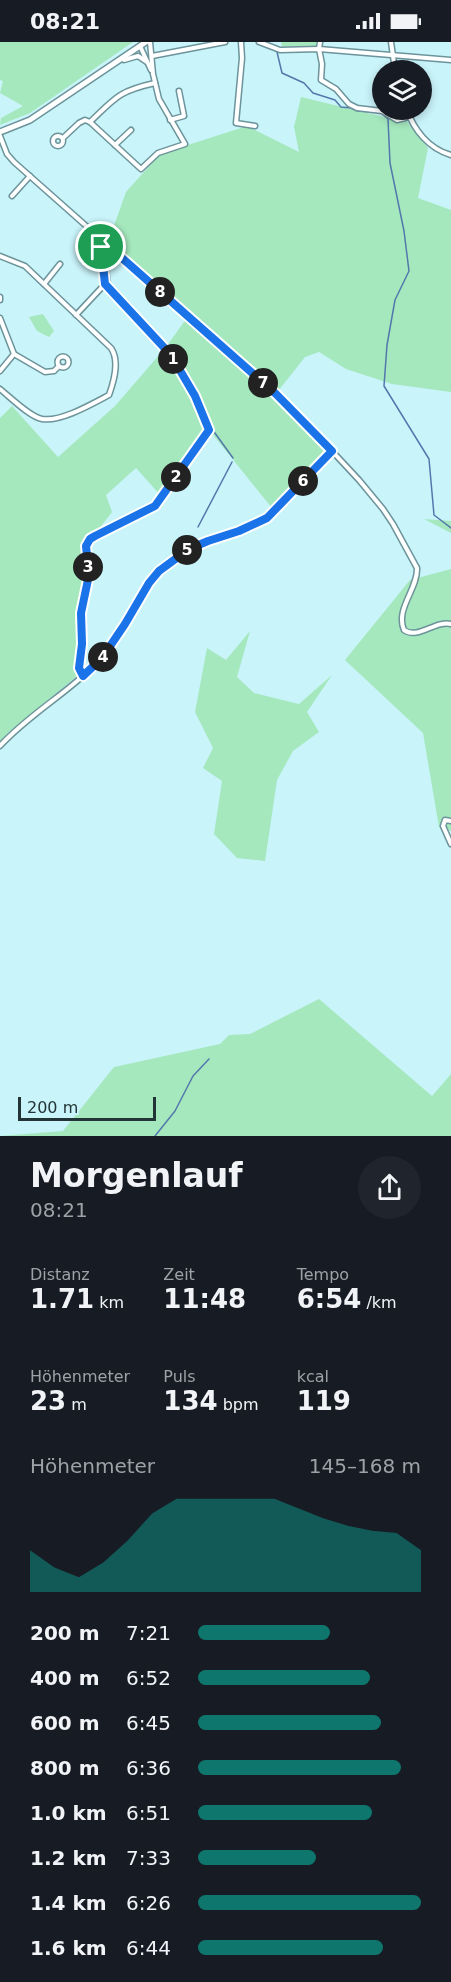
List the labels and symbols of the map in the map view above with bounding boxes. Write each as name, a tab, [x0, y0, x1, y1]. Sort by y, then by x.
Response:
pin	[75, 221, 126, 272]
pin: 8	[145, 277, 175, 307]
pin: 1	[158, 344, 188, 374]
pin: 7	[248, 368, 278, 398]
pin: 2	[161, 462, 191, 492]
pin: 6	[288, 466, 318, 496]
pin: 5	[172, 535, 202, 565]
pin: 3	[73, 552, 103, 582]
pin: 4	[88, 642, 118, 672]
scale bar	[18, 1094, 156, 1122]

